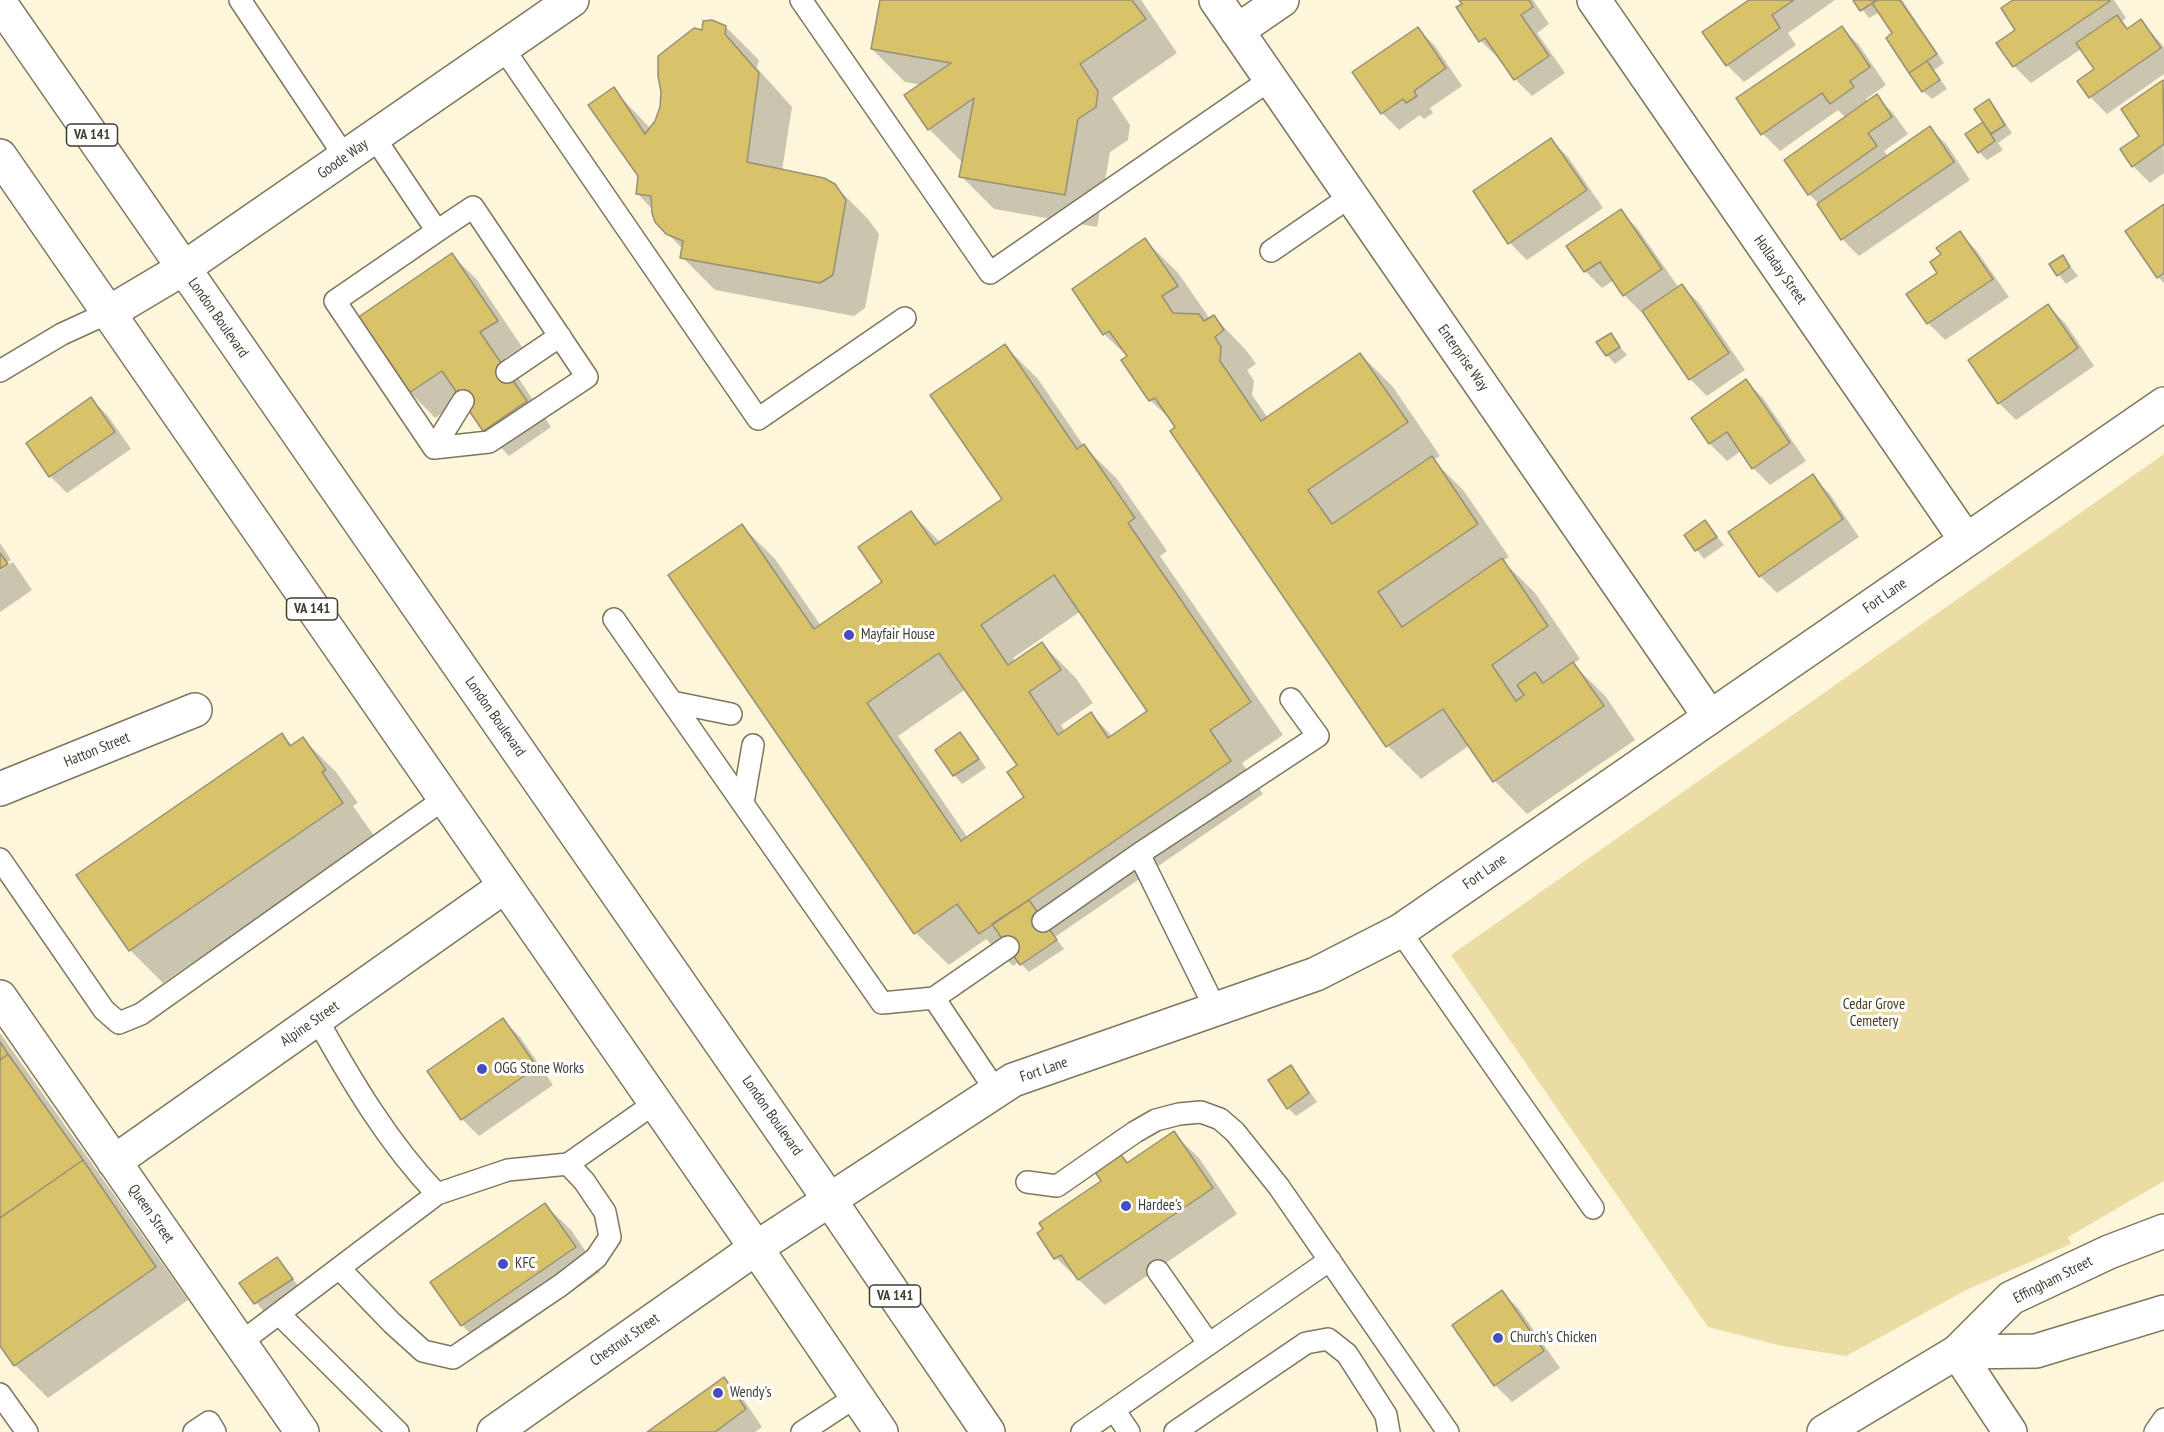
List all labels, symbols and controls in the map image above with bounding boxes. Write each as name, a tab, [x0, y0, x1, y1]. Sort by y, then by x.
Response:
road number: VA 141	[66, 124, 118, 146]
street label: Goode Way	[314, 135, 372, 183]
street label: Holladay Street	[1750, 232, 1810, 308]
street label: London Boulevard	[184, 275, 252, 361]
street label: Enterprise Way	[1434, 321, 1492, 395]
street label: Fort Lane	[1860, 575, 1910, 617]
road number: VA 141	[286, 598, 338, 620]
place label: Mayfair House	[861, 626, 935, 644]
marker: Mayfair House	[842, 628, 856, 642]
street label: London Boulevard	[461, 674, 529, 760]
street label: Hatton Street	[61, 729, 133, 771]
street label: Fort Lane	[1460, 851, 1510, 893]
park label: Cedar Grove Cemetery	[1843, 996, 1905, 1031]
street label: Alpine Street	[277, 997, 343, 1051]
street label: Fort Lane	[1018, 1053, 1070, 1087]
place label: OGG Stone Works	[494, 1060, 584, 1078]
marker: OGG Stone Works	[475, 1062, 489, 1076]
street label: London Boulevard	[738, 1073, 806, 1159]
street label: Queen Street	[124, 1181, 178, 1247]
place label: Hardee's	[1138, 1197, 1182, 1215]
marker: Hardee's	[1119, 1199, 1133, 1213]
street label: Effingham Street	[2010, 1252, 2096, 1308]
place label: KFC	[515, 1255, 535, 1273]
marker: KFC	[496, 1257, 510, 1271]
road number: VA 141	[870, 1285, 920, 1307]
street label: Chestnut Street	[587, 1310, 663, 1370]
place label: Church's Chicken	[1510, 1329, 1597, 1347]
marker: Church's Chicken	[1491, 1331, 1505, 1345]
place label: Wendy's	[730, 1384, 771, 1402]
marker: Wendy's	[711, 1386, 725, 1400]

